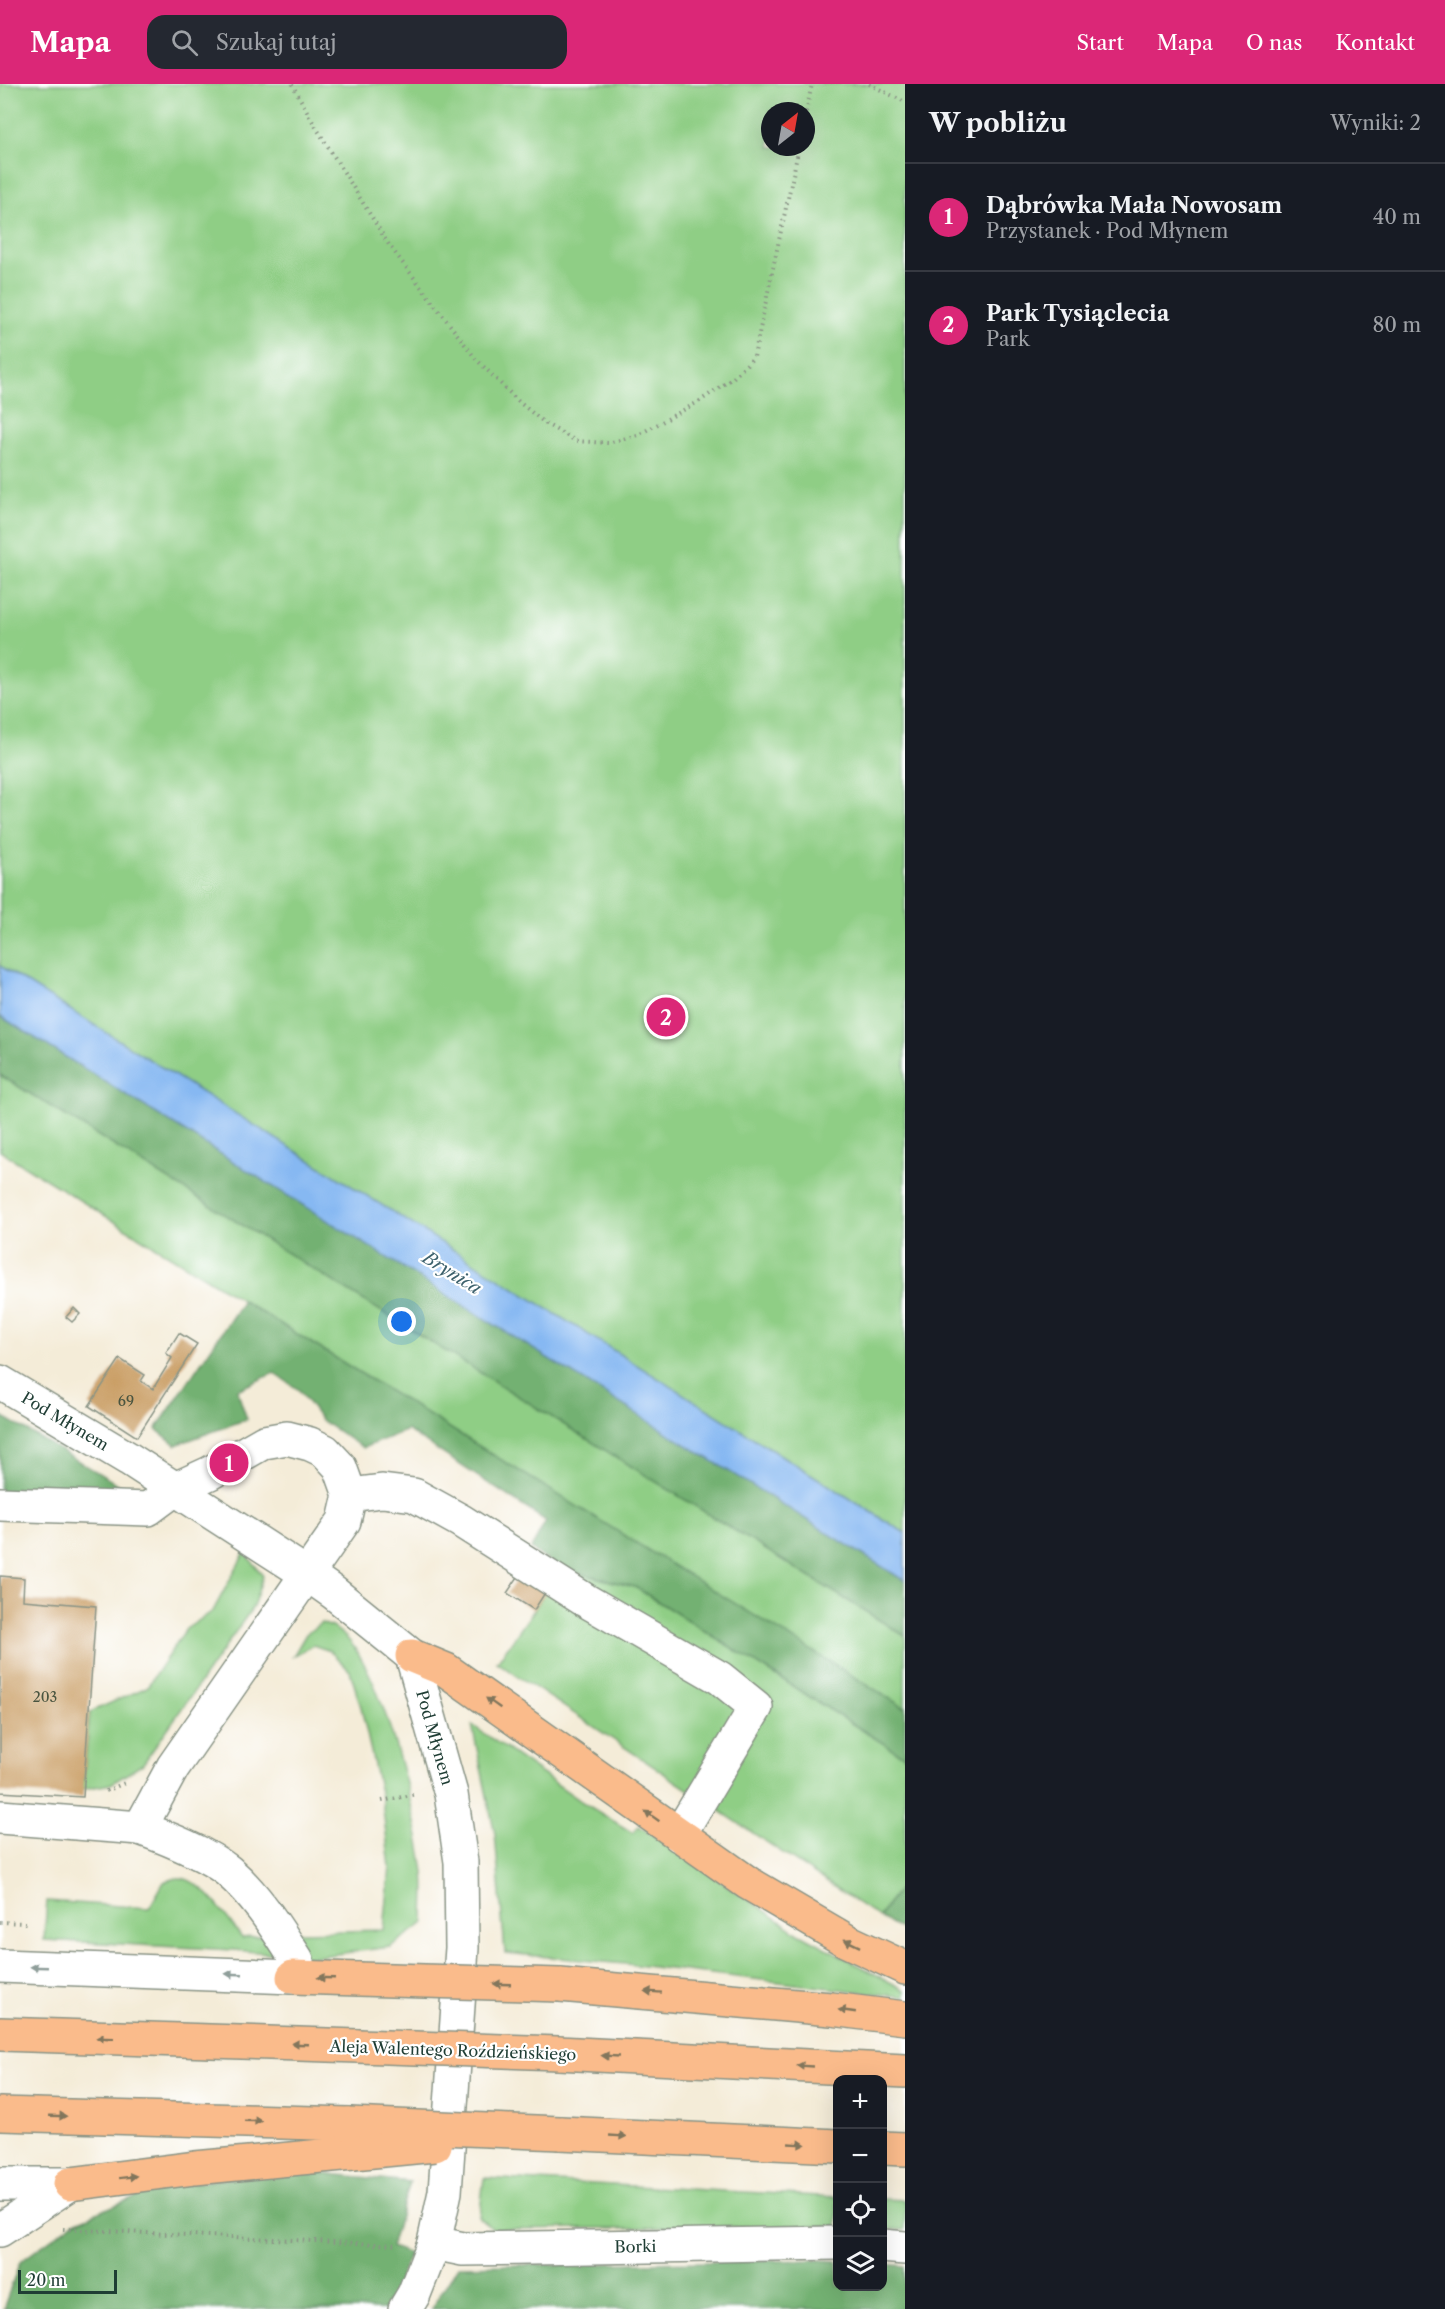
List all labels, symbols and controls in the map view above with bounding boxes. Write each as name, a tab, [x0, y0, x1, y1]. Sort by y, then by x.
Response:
search box	[147, 15, 567, 69]
text: Mapa	[30, 25, 111, 59]
icon: search	[168, 26, 201, 59]
text: Szukaj tutaj	[216, 29, 337, 56]
text: Start	[1076, 30, 1124, 55]
text: Mapa	[1157, 30, 1213, 55]
text: O nas	[1246, 30, 1302, 55]
text: Kontakt	[1335, 30, 1415, 55]
north arrow	[761, 102, 815, 156]
text: W pobliżu	[929, 107, 1067, 139]
text: Wyniki: 2	[1330, 111, 1421, 135]
text: Dąbrówka Mała Nowosam	[986, 192, 1282, 219]
text: 1	[944, 205, 953, 229]
text: 40 m	[1373, 205, 1421, 229]
text: Przystanek · Pod Młynem	[986, 219, 1228, 243]
text: Park Tysiąclecia	[986, 300, 1169, 327]
text: 2	[943, 313, 954, 337]
text: 80 m	[1373, 313, 1421, 337]
text: Park	[986, 327, 1029, 351]
pin: 2	[646, 994, 686, 1040]
water label: Brynica	[417, 1245, 486, 1300]
your location	[387, 1307, 416, 1336]
street label: Pod Młynem	[18, 1387, 112, 1455]
house number: 69	[118, 1392, 134, 1410]
pin: 1	[210, 1440, 248, 1486]
house number: 203	[33, 1688, 57, 1706]
street label: Pod Młynem	[412, 1688, 458, 1787]
one-way arrow	[486, 1697, 502, 1709]
one-way arrow	[644, 1811, 660, 1822]
one-way arrow	[843, 1939, 860, 1948]
one-way arrow	[30, 1963, 49, 1972]
one-way arrow	[225, 1970, 244, 1979]
one-way arrow	[316, 1973, 335, 1982]
one-way arrow	[492, 1979, 511, 1988]
one-way arrow	[643, 1987, 662, 1997]
one-way arrow	[837, 2006, 856, 2015]
one-way arrow	[95, 2033, 114, 2042]
street label: Aleja Walentego Roździeńskiego	[328, 2036, 577, 2064]
one-way arrow	[290, 2040, 309, 2049]
one-way arrow	[600, 2051, 619, 2060]
one-way arrow	[795, 2061, 814, 2070]
map controls	[833, 2075, 887, 2291]
button: +	[833, 2075, 887, 2129]
one-way arrow	[49, 2111, 68, 2120]
one-way arrow	[244, 2117, 263, 2126]
button: −	[833, 2129, 887, 2183]
one-way arrow	[608, 2131, 627, 2140]
one-way arrow	[788, 2140, 807, 2149]
one-way arrow	[118, 2172, 137, 2182]
button: locate	[833, 2183, 887, 2237]
street label: Borki	[614, 2236, 657, 2257]
button: layers	[833, 2237, 887, 2291]
scale bar	[18, 2267, 117, 2294]
text: 20 m	[27, 2270, 66, 2290]

